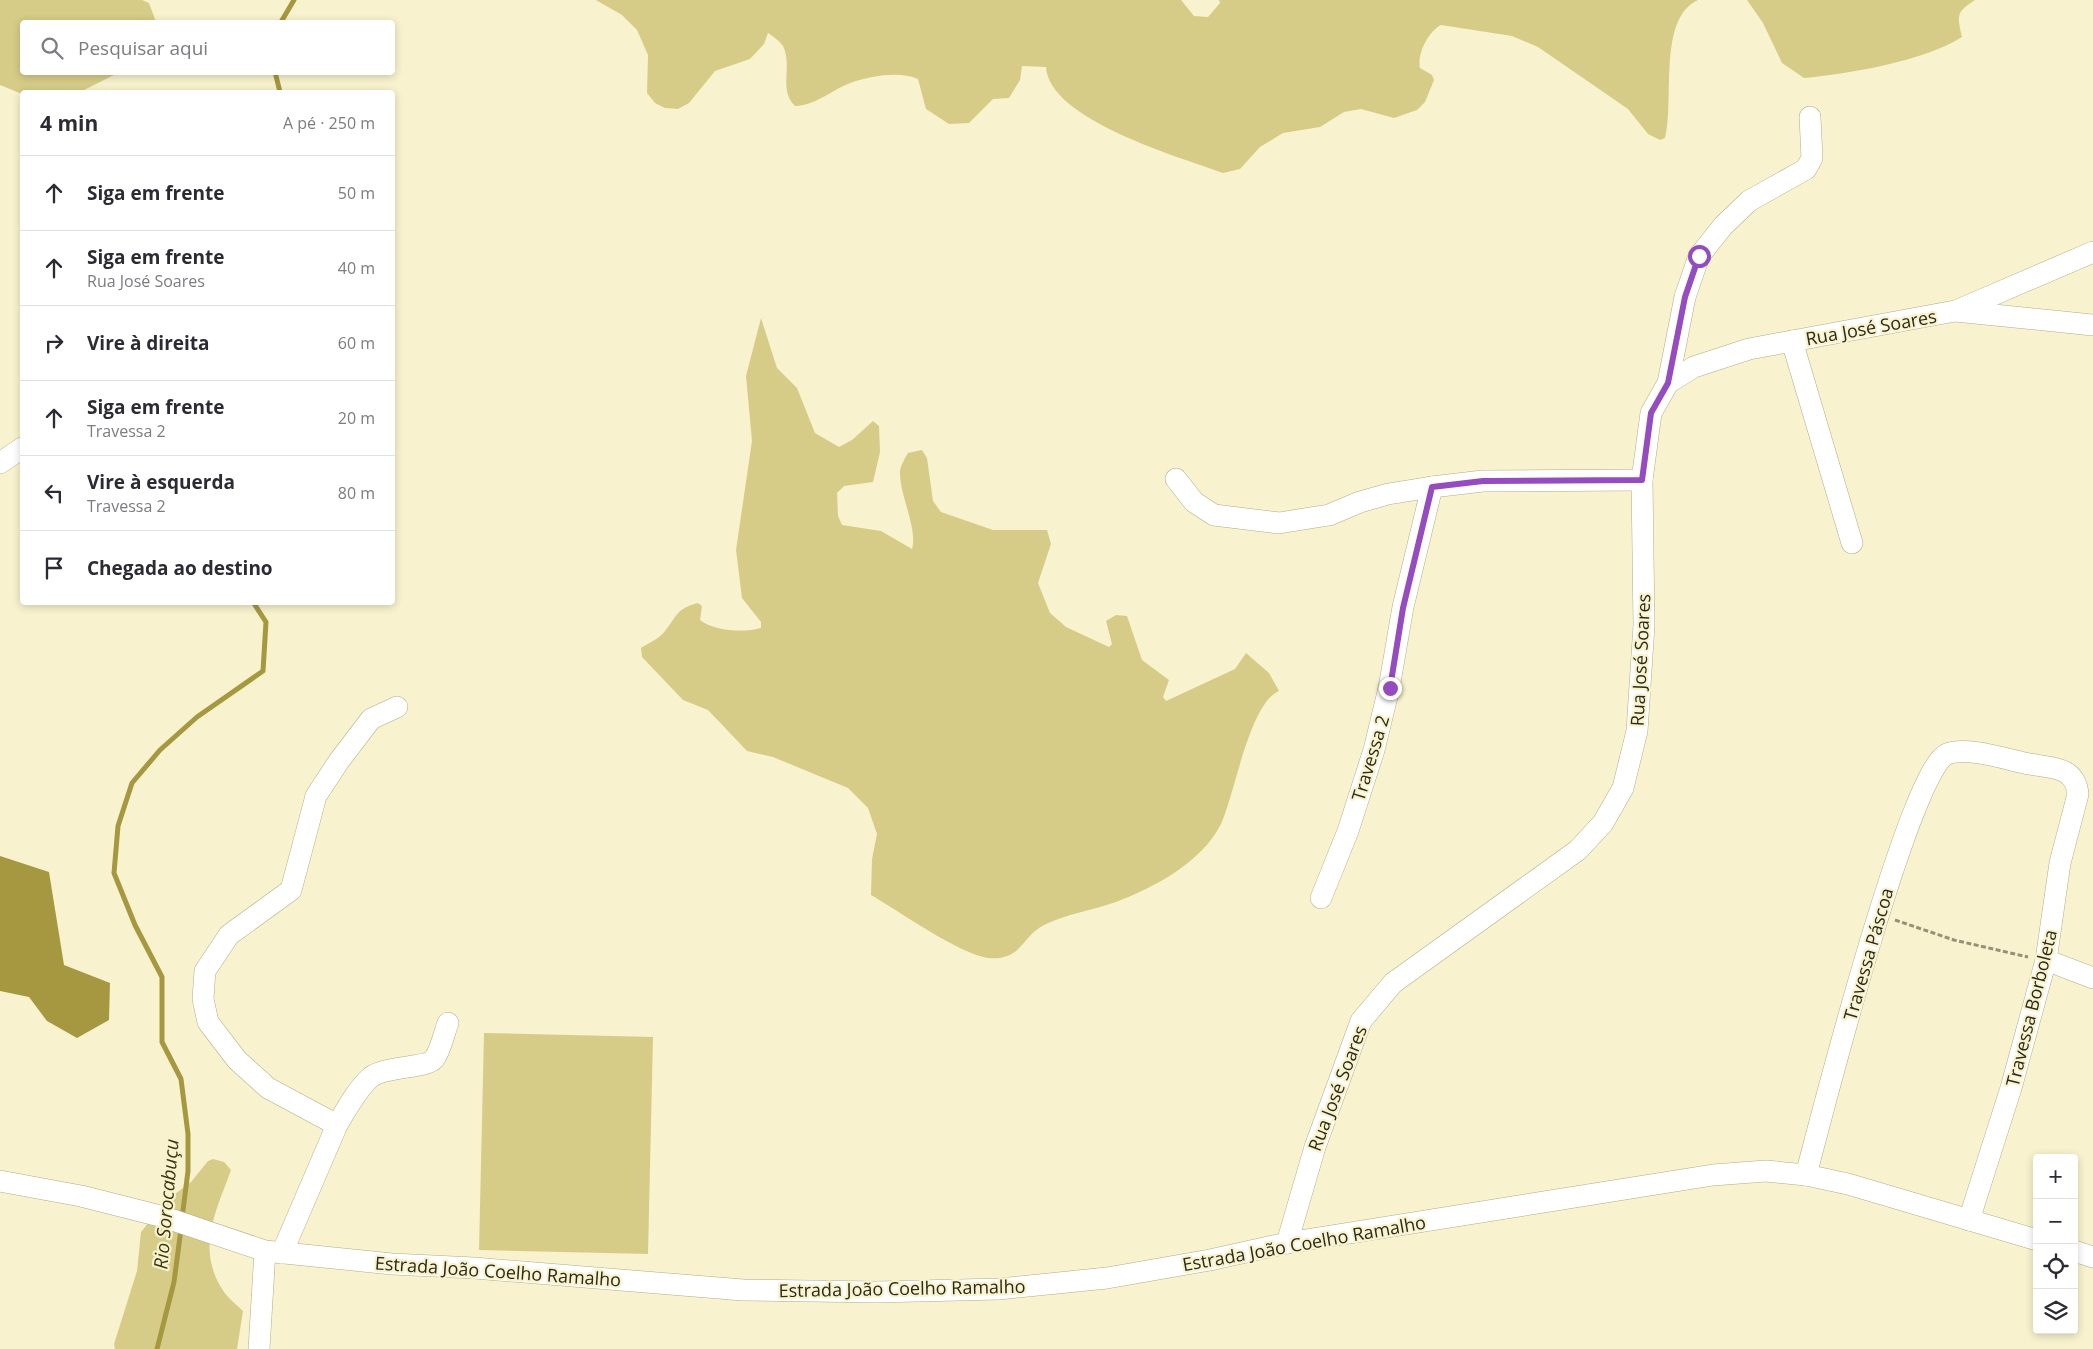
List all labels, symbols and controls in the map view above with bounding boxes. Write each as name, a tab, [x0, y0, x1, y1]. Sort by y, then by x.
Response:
search box	[20, 20, 395, 75]
icon: search	[38, 34, 66, 62]
text: Pesquisar aqui	[78, 35, 208, 61]
text: 4 min	[40, 109, 98, 137]
text: A pé · 250 m	[283, 112, 375, 134]
icon: ahead	[40, 179, 68, 207]
text: Siga em frente	[87, 180, 224, 206]
text: 50 m	[338, 182, 375, 204]
text: Siga em frente	[87, 244, 224, 270]
route start	[1688, 245, 1711, 268]
icon: ahead	[40, 254, 68, 282]
text: 40 m	[338, 257, 375, 279]
text: Rua José Soares	[87, 270, 205, 292]
street label: Rua José Soares	[1804, 304, 1938, 350]
icon: right	[40, 329, 68, 357]
text: Vire à direita	[87, 330, 210, 356]
text: 60 m	[338, 332, 375, 354]
text: Siga em frente	[87, 394, 224, 420]
icon: ahead	[40, 404, 68, 432]
text: 20 m	[338, 407, 375, 429]
text: Travessa 2	[87, 420, 166, 442]
text: Vire à esquerda	[87, 469, 235, 495]
icon: left	[40, 479, 68, 507]
text: 80 m	[338, 482, 375, 504]
text: Travessa 2	[87, 495, 166, 517]
icon: arrive	[40, 554, 68, 582]
text: Chegada ao destino	[87, 555, 273, 581]
street label: Rua José Soares	[1625, 593, 1655, 727]
route end	[1379, 677, 1402, 700]
street label: Travessa 2	[1346, 712, 1394, 804]
street label: Travessa Páscoa	[1838, 885, 1898, 1023]
street label: Travessa Borboleta	[2000, 927, 2062, 1089]
street label: Rua José Soares	[1302, 1022, 1372, 1154]
water label: Rio Sorocabuçu	[147, 1138, 185, 1270]
map controls	[2033, 1154, 2078, 1334]
button: +	[2033, 1154, 2078, 1199]
button: −	[2033, 1199, 2078, 1244]
street label: Estrada João Coelho Ramalho	[1180, 1210, 1428, 1276]
button: locate	[2033, 1244, 2078, 1289]
street label: Estrada João Coelho Ramalho	[374, 1250, 622, 1292]
street label: Estrada João Coelho Ramalho	[778, 1274, 1026, 1302]
button: layers	[2033, 1289, 2078, 1334]

